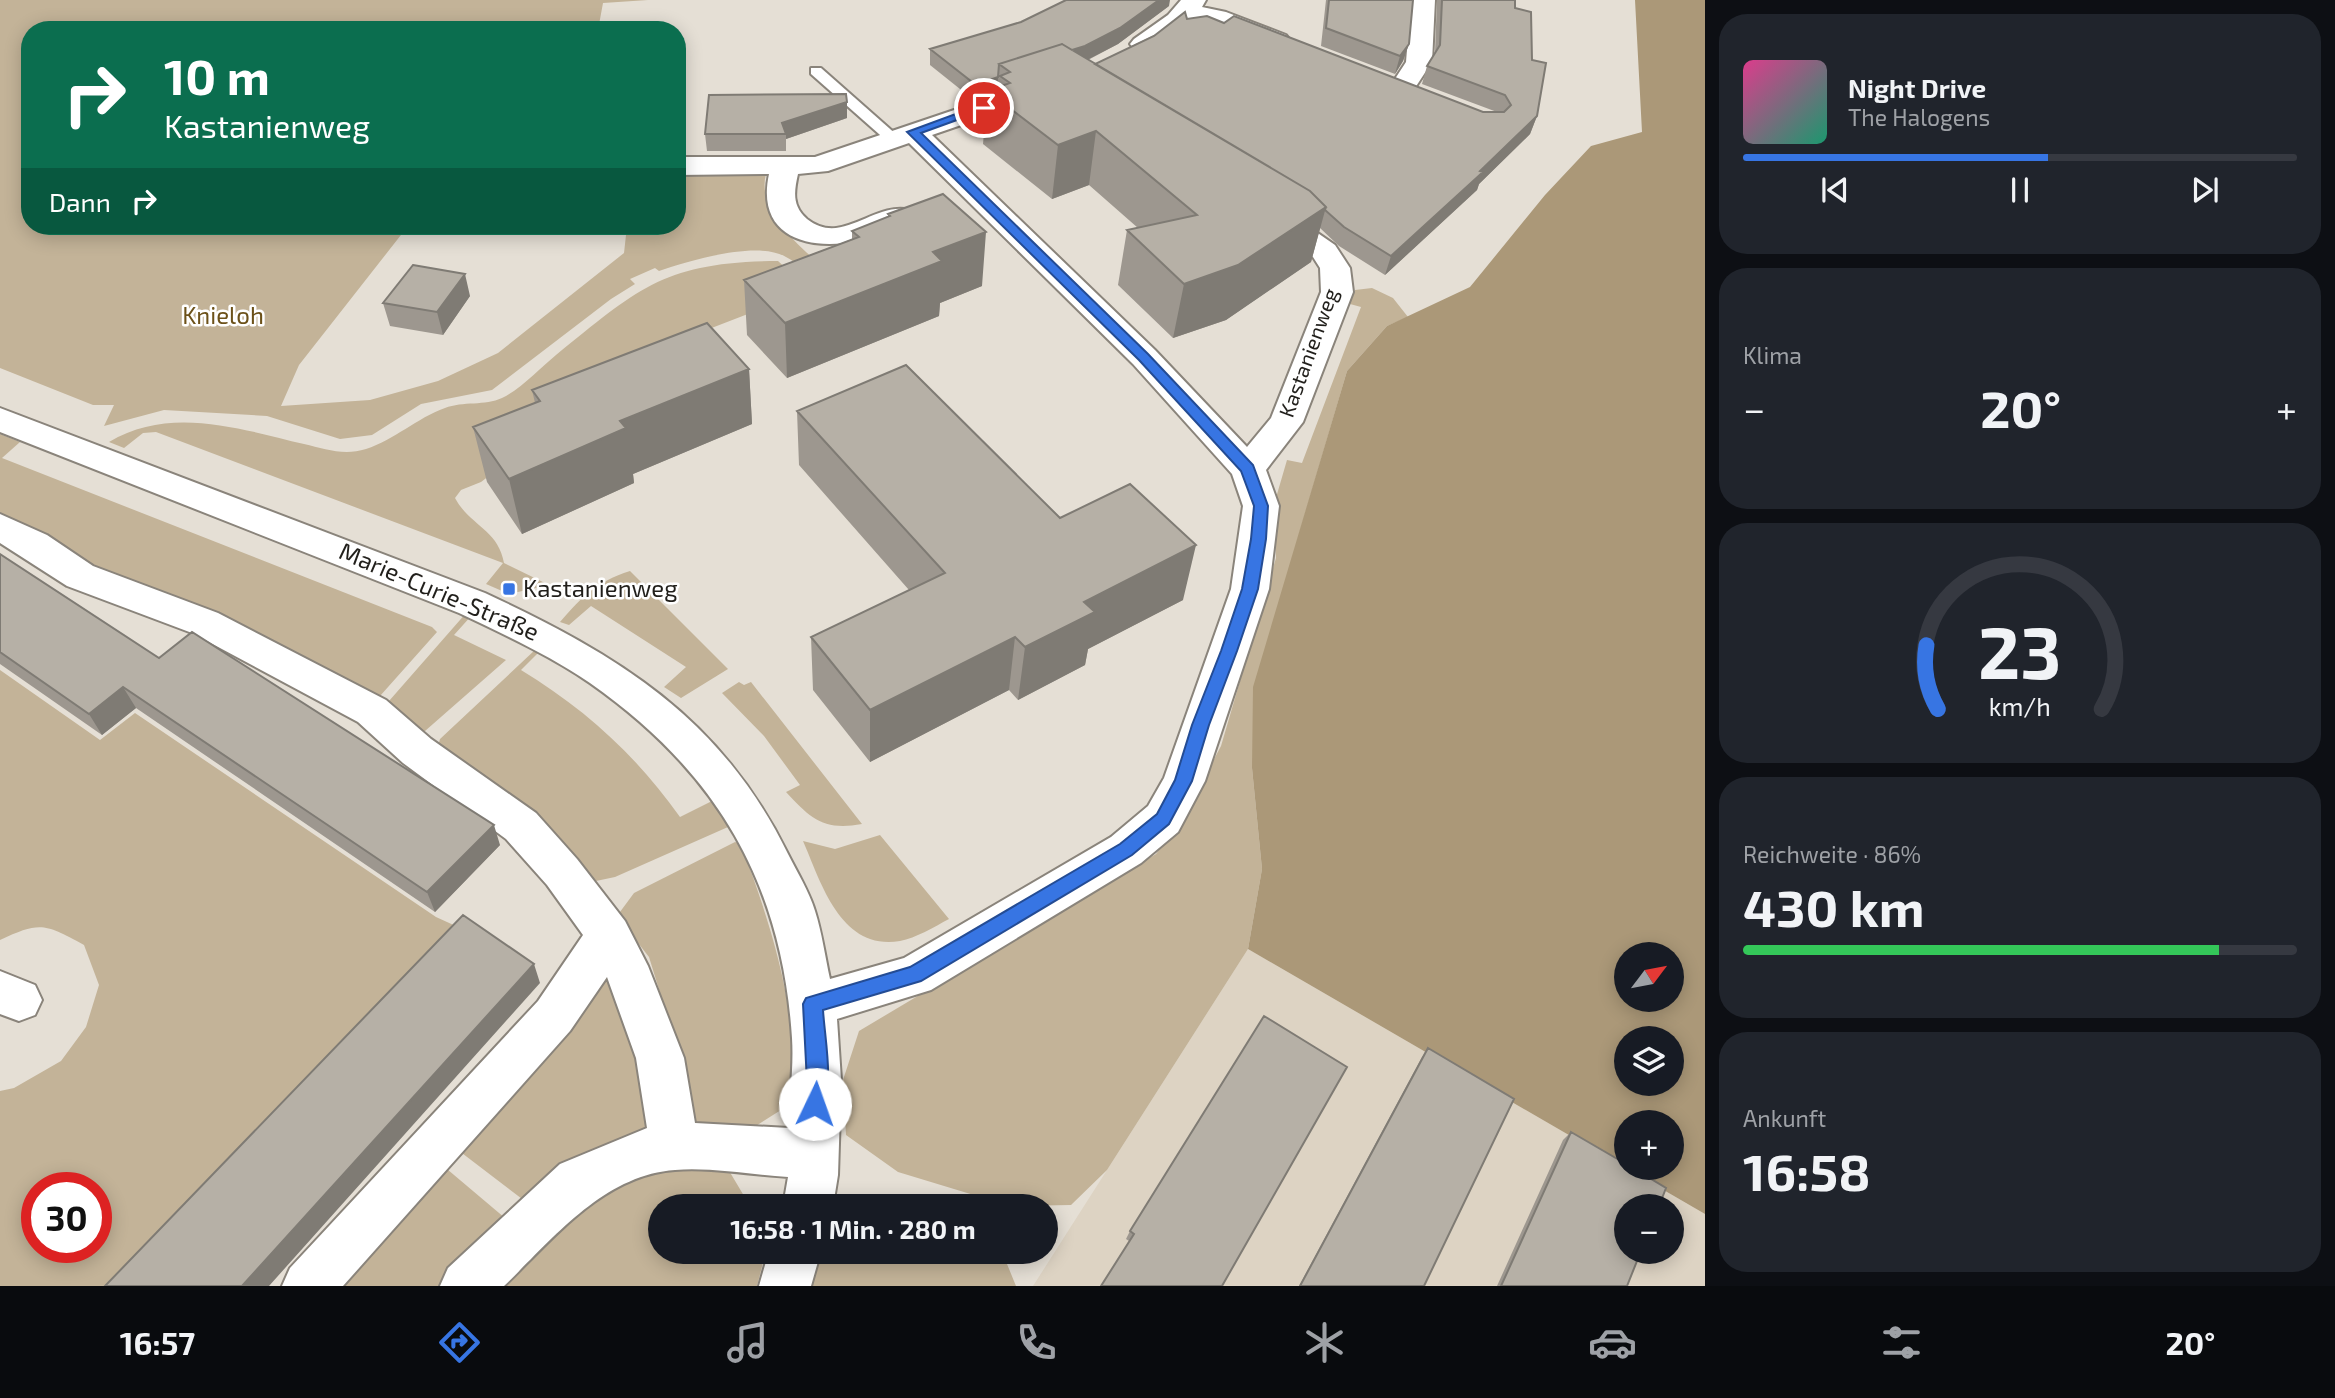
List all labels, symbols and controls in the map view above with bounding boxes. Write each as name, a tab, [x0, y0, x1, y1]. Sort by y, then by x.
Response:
text: 10 m	[164, 46, 270, 105]
icon: right	[49, 49, 140, 140]
text: Night Drive	[1848, 72, 1986, 103]
pin	[954, 78, 1014, 138]
icon: arrive	[965, 89, 1003, 127]
text: The Halogens	[1848, 103, 1990, 131]
text: Kastanienweg	[164, 106, 370, 144]
icon: previous	[1816, 171, 1854, 209]
icon: pause	[2001, 171, 2039, 209]
icon: next	[2186, 171, 2224, 209]
icon: right	[125, 182, 163, 220]
text: Dann	[49, 186, 111, 217]
street label: Kastanienweg	[1273, 284, 1343, 420]
park label: Knieloh	[182, 300, 264, 329]
text: Klima	[1743, 341, 1802, 369]
text: 20°	[1980, 376, 2061, 438]
text: −	[1743, 385, 1765, 431]
text: +	[2276, 385, 2297, 431]
street label: Marie-Curie-Straße	[335, 535, 544, 646]
place label: Kastanienweg	[523, 573, 678, 602]
marker: Kastanienweg	[501, 581, 517, 597]
text: 23	[1978, 606, 2062, 694]
text: km/h	[1989, 691, 2051, 721]
text: Reichweite · 86%	[1743, 840, 1921, 868]
text: 430 km	[1743, 875, 1925, 937]
north arrow	[1614, 942, 1684, 1012]
map controls	[1614, 942, 1684, 1264]
button: layers	[1614, 1026, 1684, 1096]
position arrow	[778, 1067, 852, 1141]
text: Ankunft	[1743, 1104, 1826, 1132]
button: +	[1614, 1110, 1684, 1180]
text: 16:58	[1743, 1139, 1871, 1201]
speed limit sign: 30	[21, 1172, 112, 1263]
button: −	[1614, 1194, 1684, 1264]
text: 16:58 · 1 Min. · 280 m	[730, 1213, 976, 1244]
icon: directions	[435, 1318, 484, 1367]
icon: music	[723, 1318, 772, 1367]
icon: phone	[1012, 1318, 1061, 1367]
icon: climate	[1300, 1318, 1349, 1367]
icon: car	[1588, 1318, 1637, 1367]
icon: filters	[1877, 1318, 1926, 1367]
text: 16:57	[120, 1323, 195, 1361]
text: 20°	[2165, 1323, 2215, 1361]

